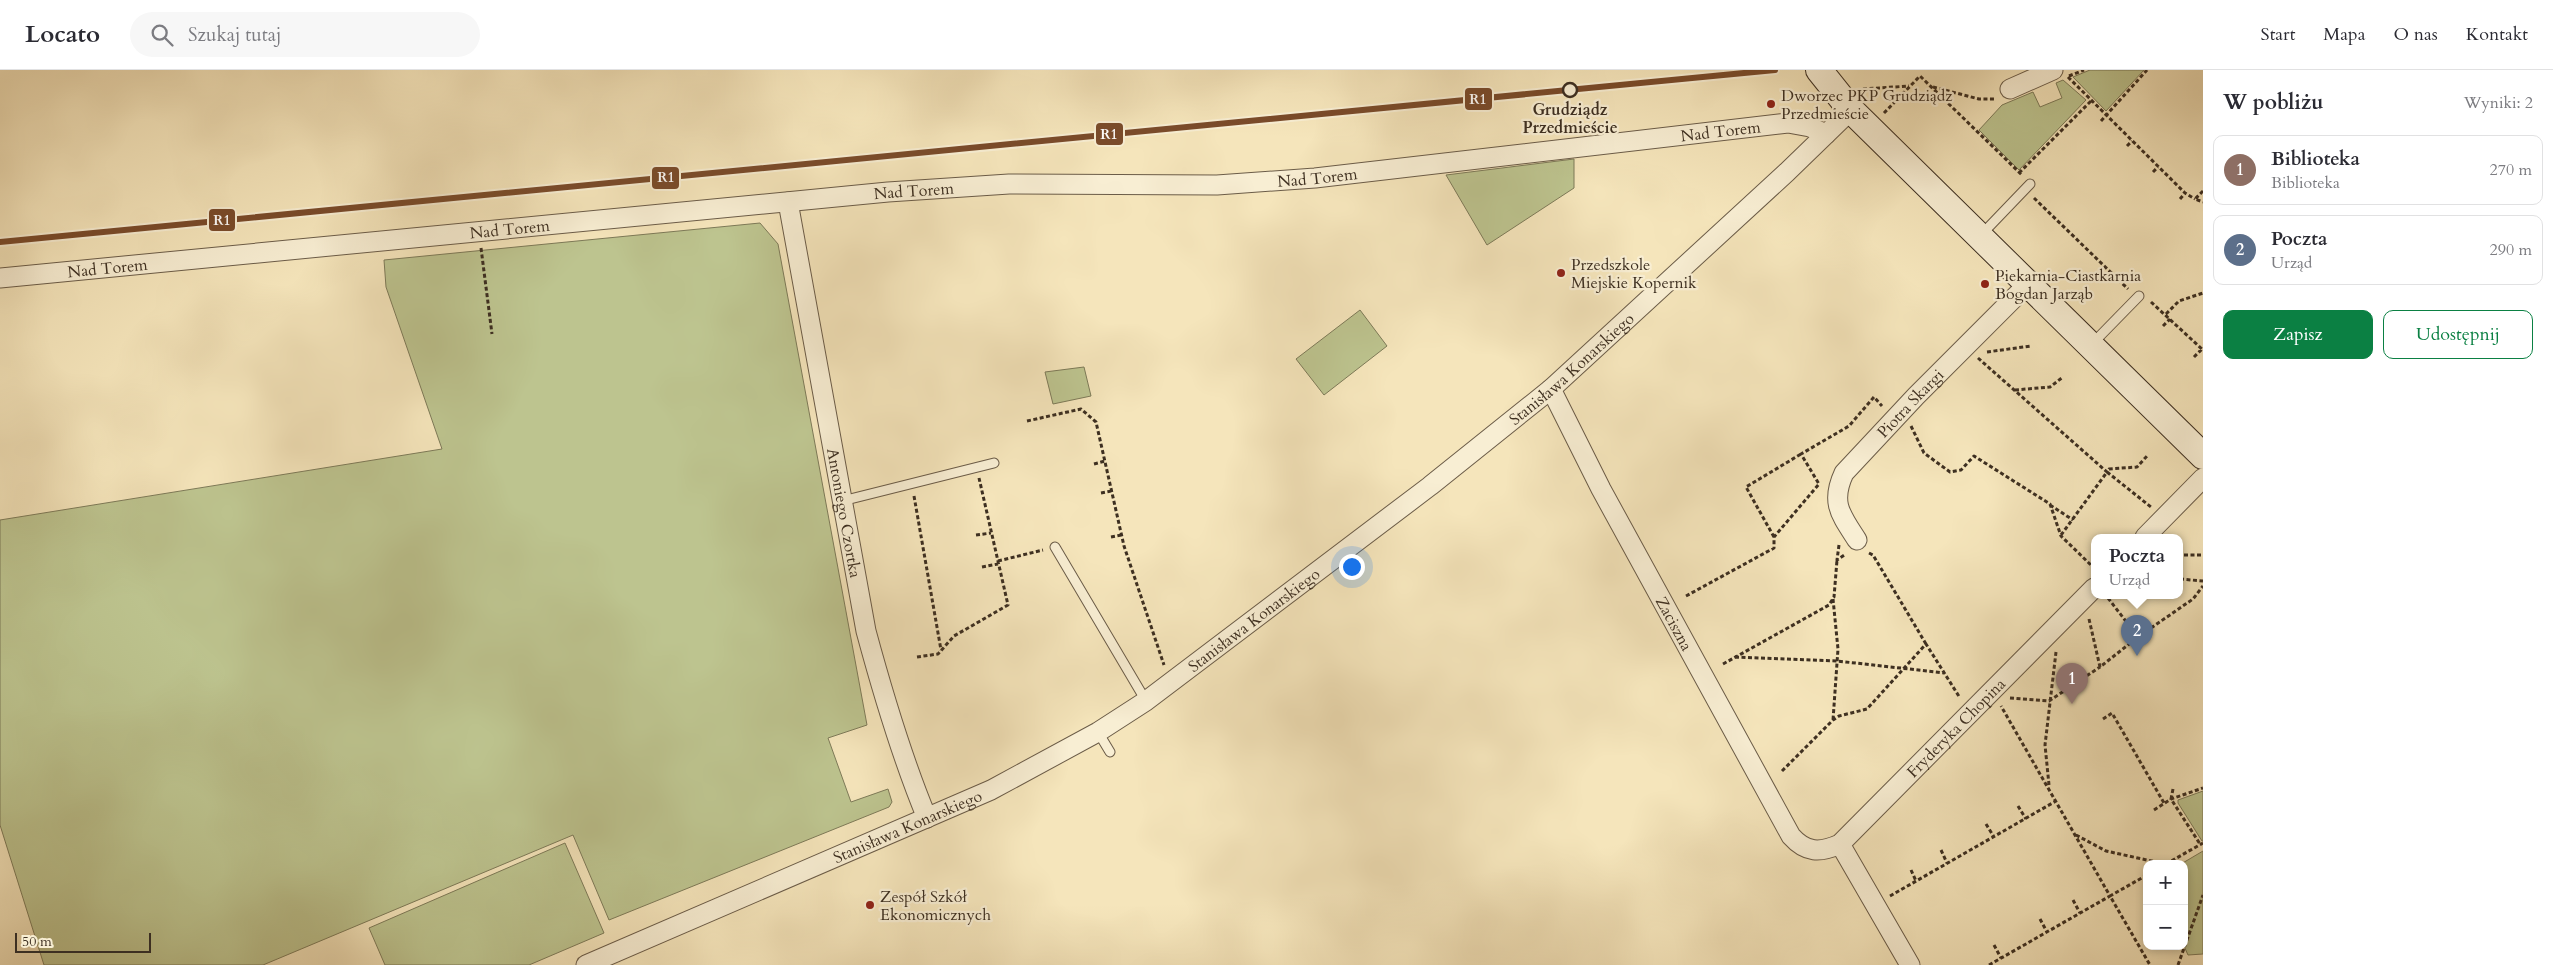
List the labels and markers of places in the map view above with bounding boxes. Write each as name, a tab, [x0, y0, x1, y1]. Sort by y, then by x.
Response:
marker: Grudziądz Przedmieście	[1562, 82, 1578, 98]
place label: Dworzec PKP Grudziądz Przedmieście	[1781, 85, 1952, 125]
marker: Dworzec PKP Grudziądz Przedmieście	[1765, 98, 1777, 110]
place label: Grudziądz Przedmieście	[1522, 99, 1618, 139]
place label: Przedszkole Miejskie Kopernik	[1571, 254, 1697, 294]
place label: Piekarnia-Ciastkarnia Bogdan Jarząb	[1995, 265, 2141, 305]
marker: Przedszkole Miejskie Kopernik	[1555, 267, 1567, 279]
marker: Piekarnia-Ciastkarnia Bogdan Jarząb	[1979, 278, 1991, 290]
pin: 2	[2121, 615, 2153, 656]
pin: 1	[2056, 663, 2088, 704]
place label: Zespół Szkół Ekonomicznych	[880, 886, 991, 926]
marker: Zespół Szkół Ekonomicznych	[864, 899, 876, 911]

